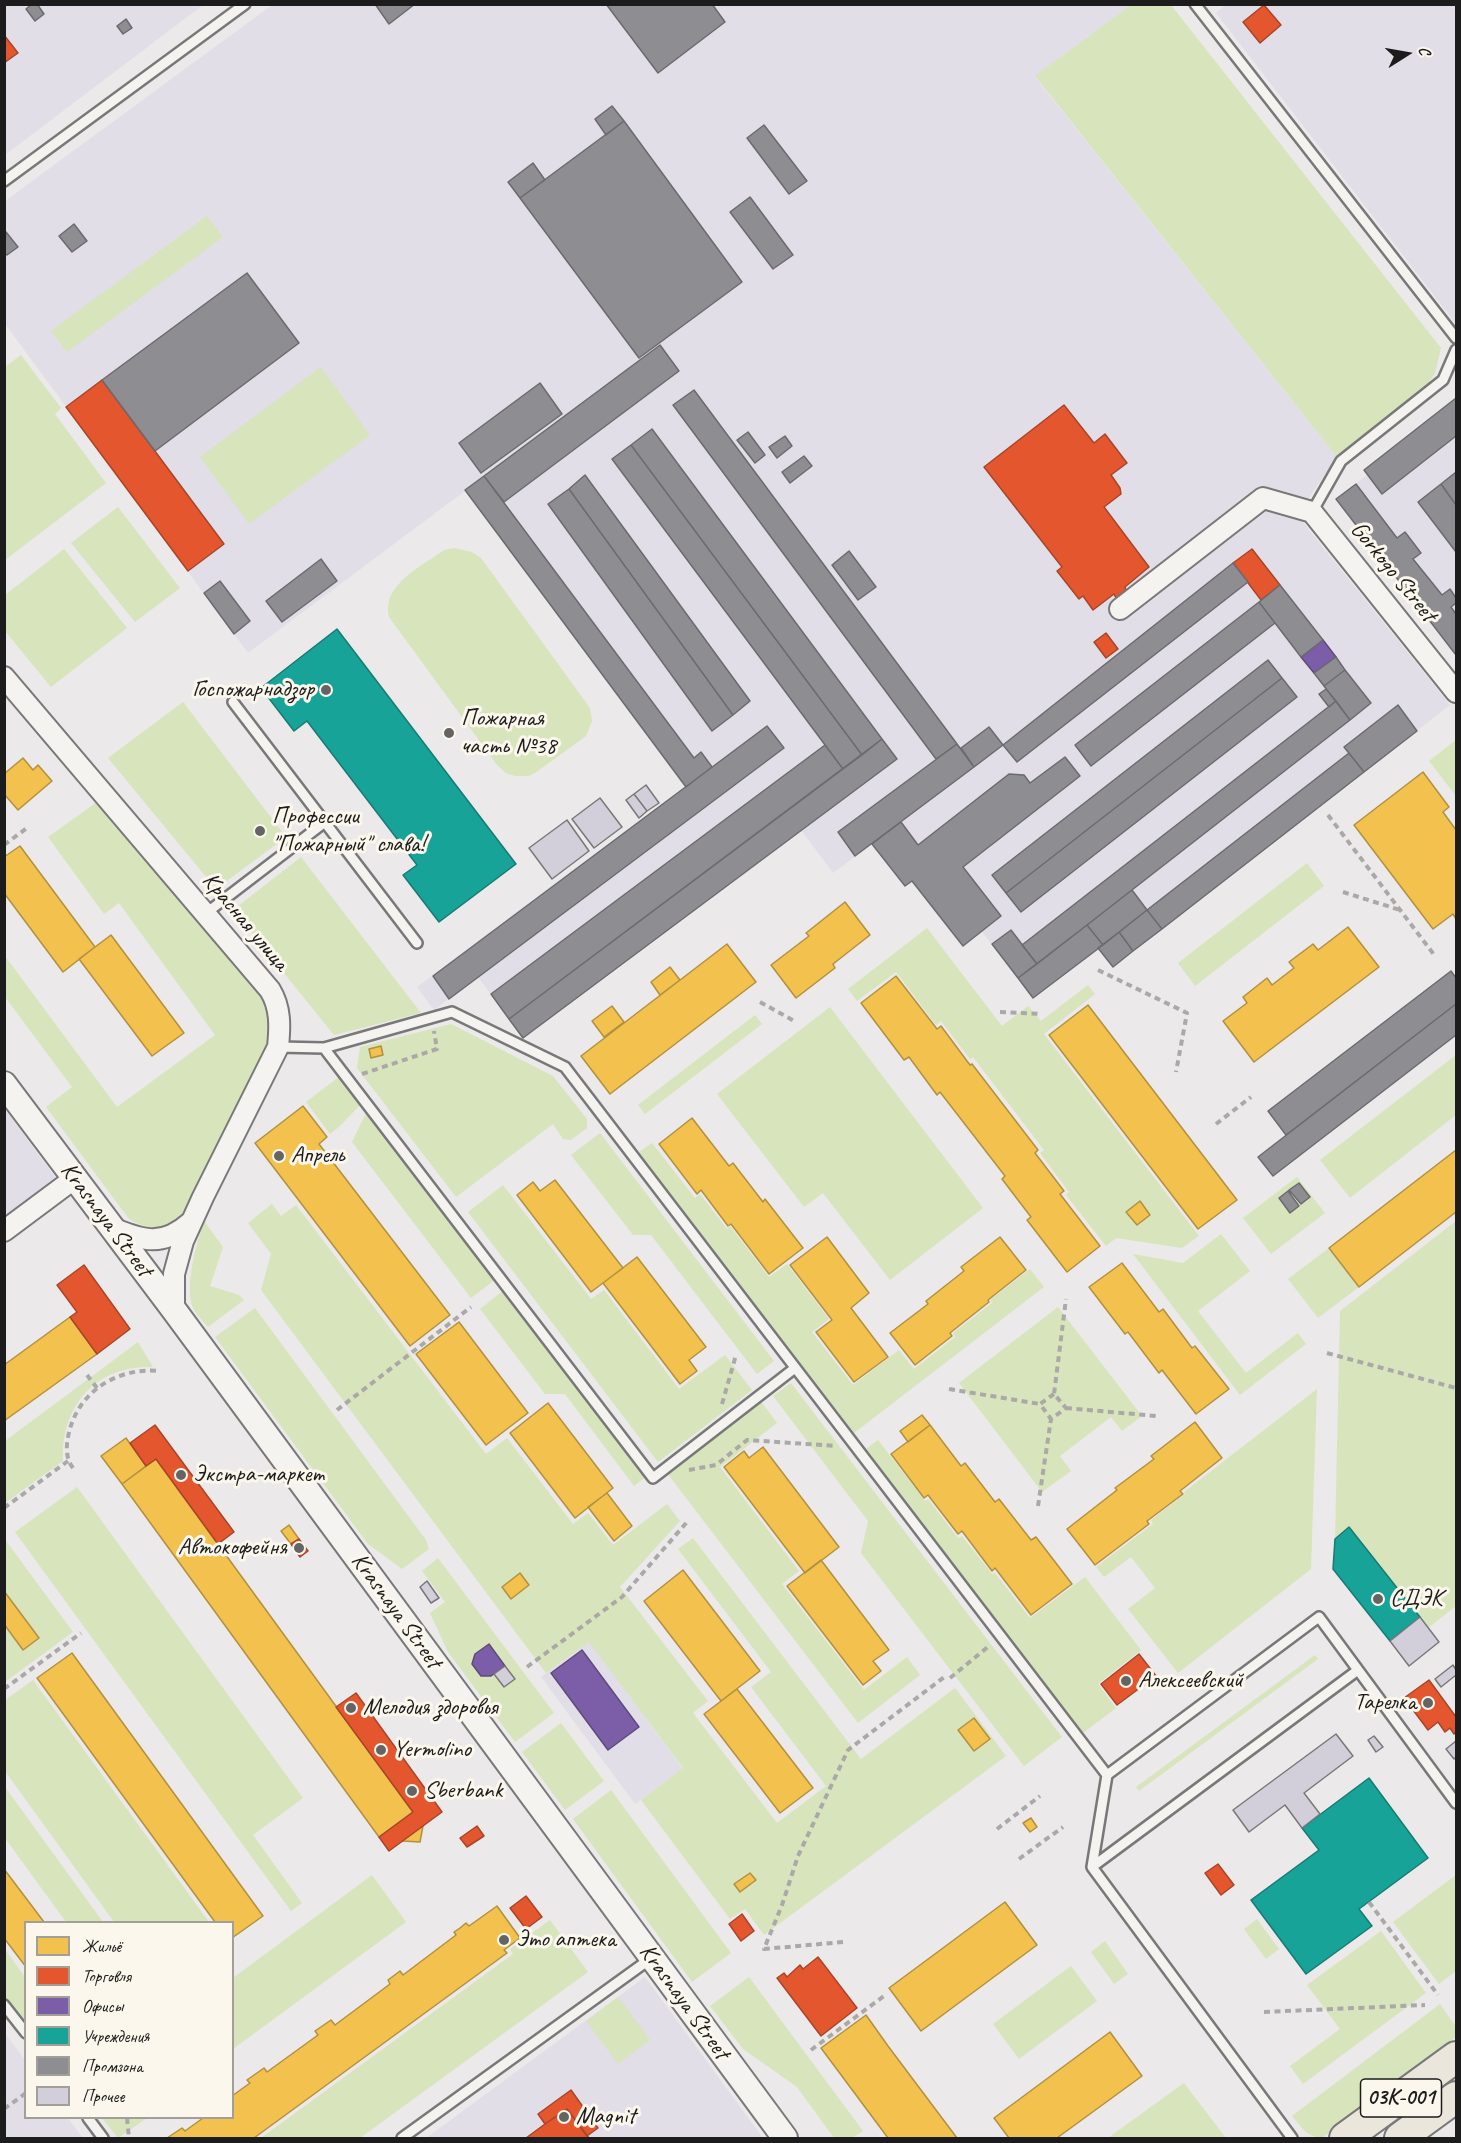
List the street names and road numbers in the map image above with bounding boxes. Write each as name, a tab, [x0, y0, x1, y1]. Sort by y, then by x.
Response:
street label: Gorkogo Street	[1344, 516, 1442, 628]
street label: Красная улица	[195, 867, 295, 977]
street label: Krasnaya Street	[54, 1157, 158, 1283]
street label: Krasnaya Street	[344, 1548, 448, 1674]
street label: Krasnaya Street	[632, 1939, 736, 2065]
road number: 03К-001	[1360, 2079, 1442, 2117]

